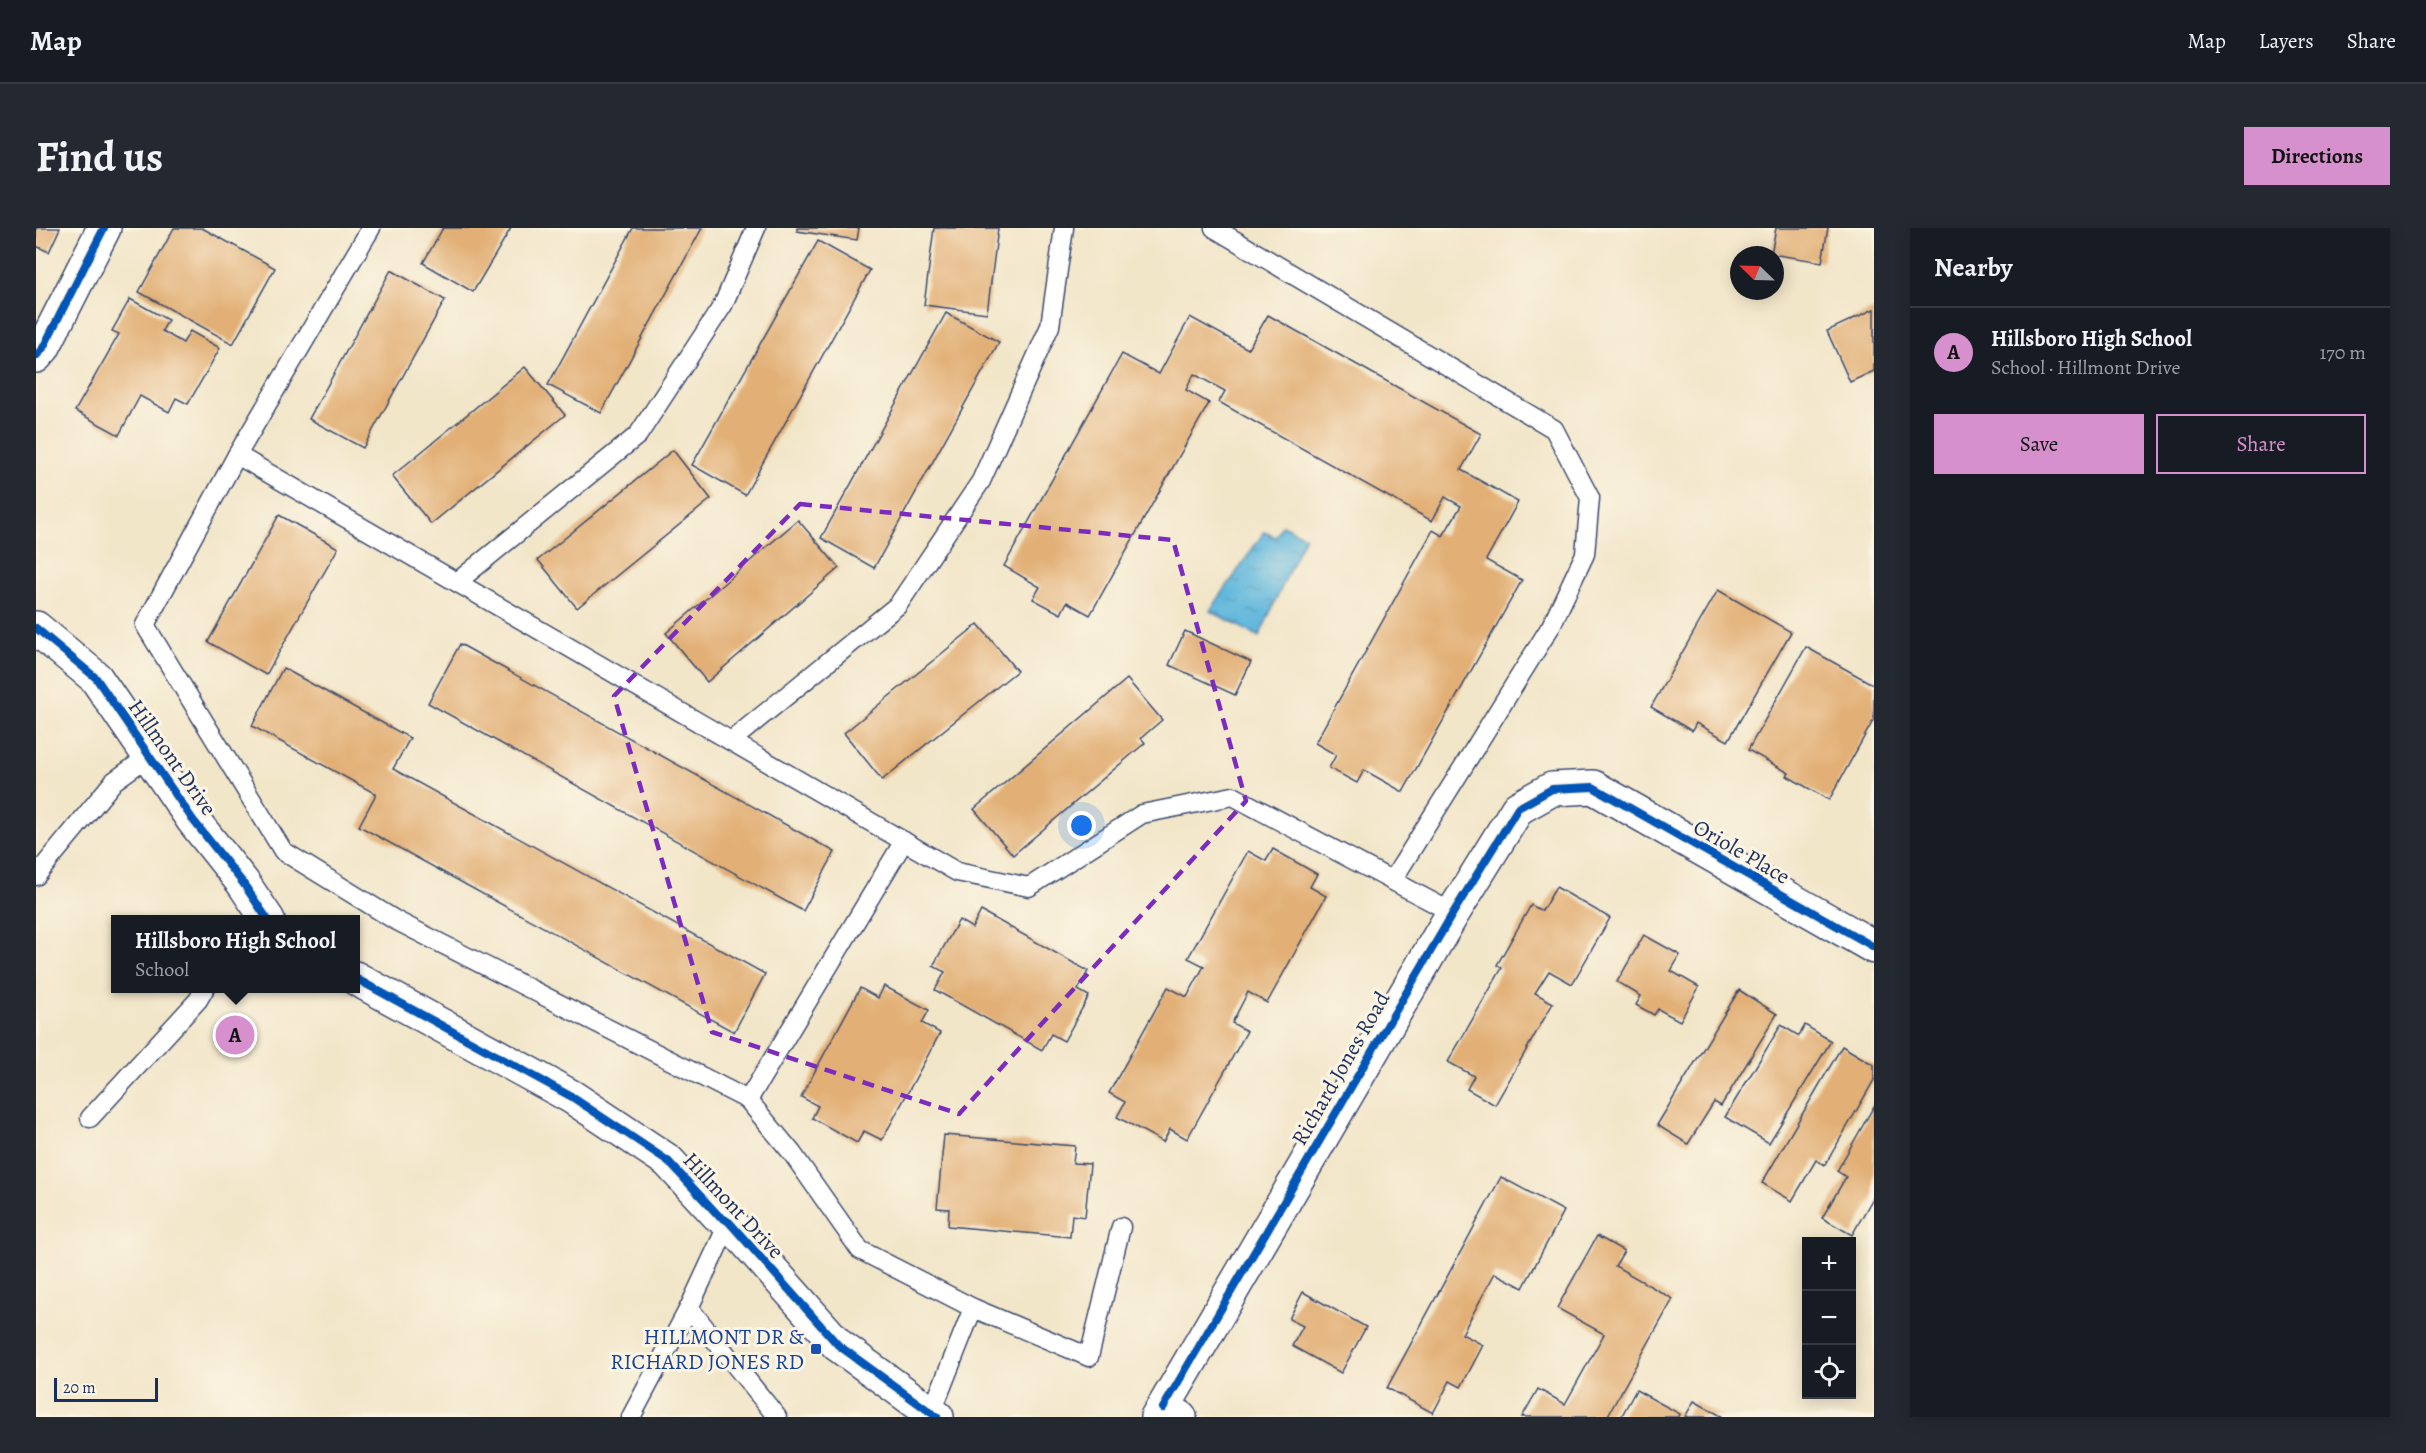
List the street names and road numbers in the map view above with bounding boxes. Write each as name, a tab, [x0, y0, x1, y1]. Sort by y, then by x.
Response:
street label: Hillmont Drive	[121, 693, 223, 822]
street label: Oriole Place	[1688, 812, 1795, 892]
street label: Richard Jones Road	[1285, 986, 1397, 1151]
street label: Hillmont Drive	[676, 1146, 790, 1266]

